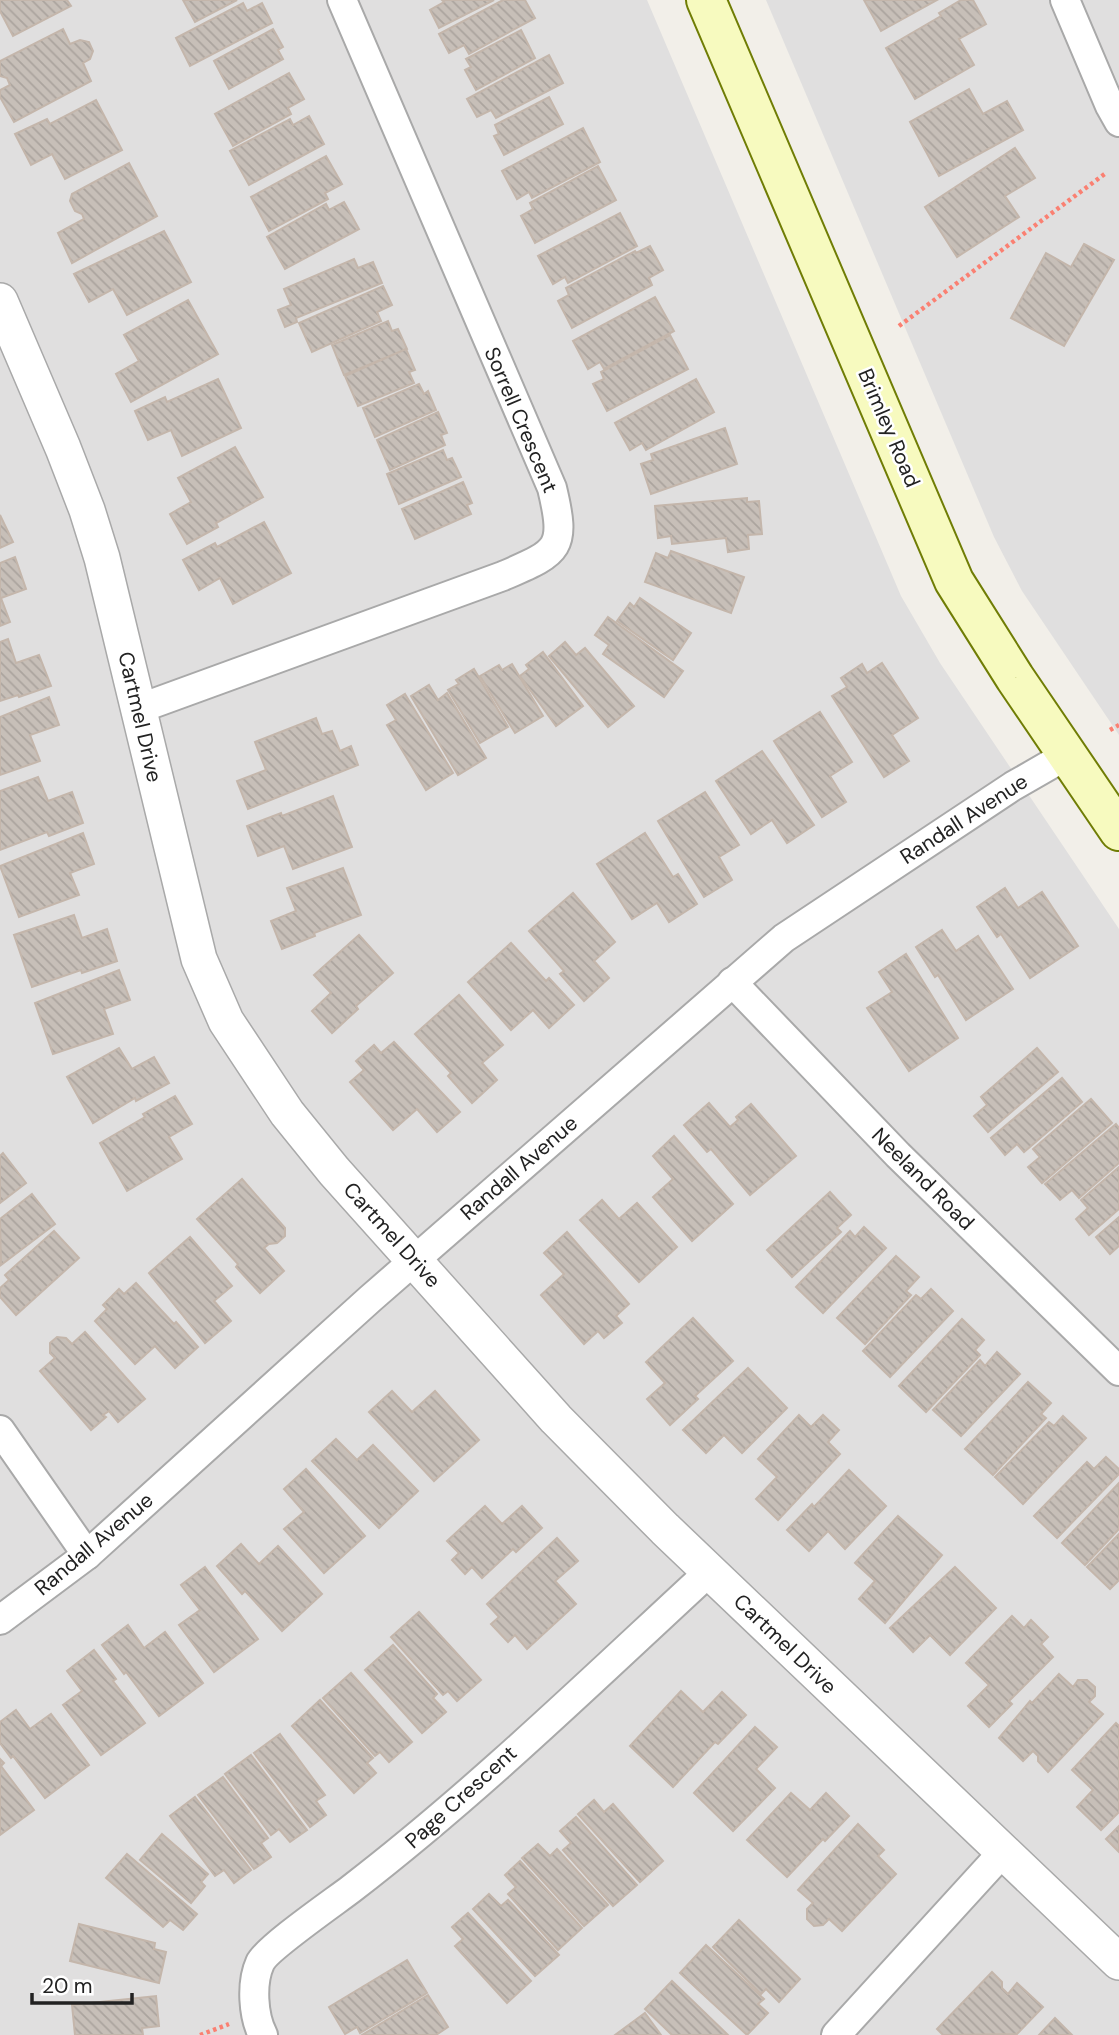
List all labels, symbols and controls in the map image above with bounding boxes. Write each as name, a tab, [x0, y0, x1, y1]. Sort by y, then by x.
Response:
street label: Sorrell Crescent	[478, 343, 564, 497]
street label: Brimley Road	[851, 364, 927, 492]
street label: Cartmel Drive	[111, 649, 169, 785]
street label: Randall Avenue	[895, 767, 1033, 871]
street label: Randall Avenue	[455, 1109, 584, 1227]
street label: Neeland Road	[866, 1122, 980, 1236]
street label: Cartmel Drive	[337, 1176, 447, 1294]
street label: Randall Avenue	[29, 1486, 159, 1602]
street label: Cartmel Drive	[727, 1588, 843, 1700]
street label: Page Crescent	[399, 1739, 523, 1855]
scale bar	[32, 1962, 131, 2006]
text: 20 m	[42, 1972, 93, 2000]

